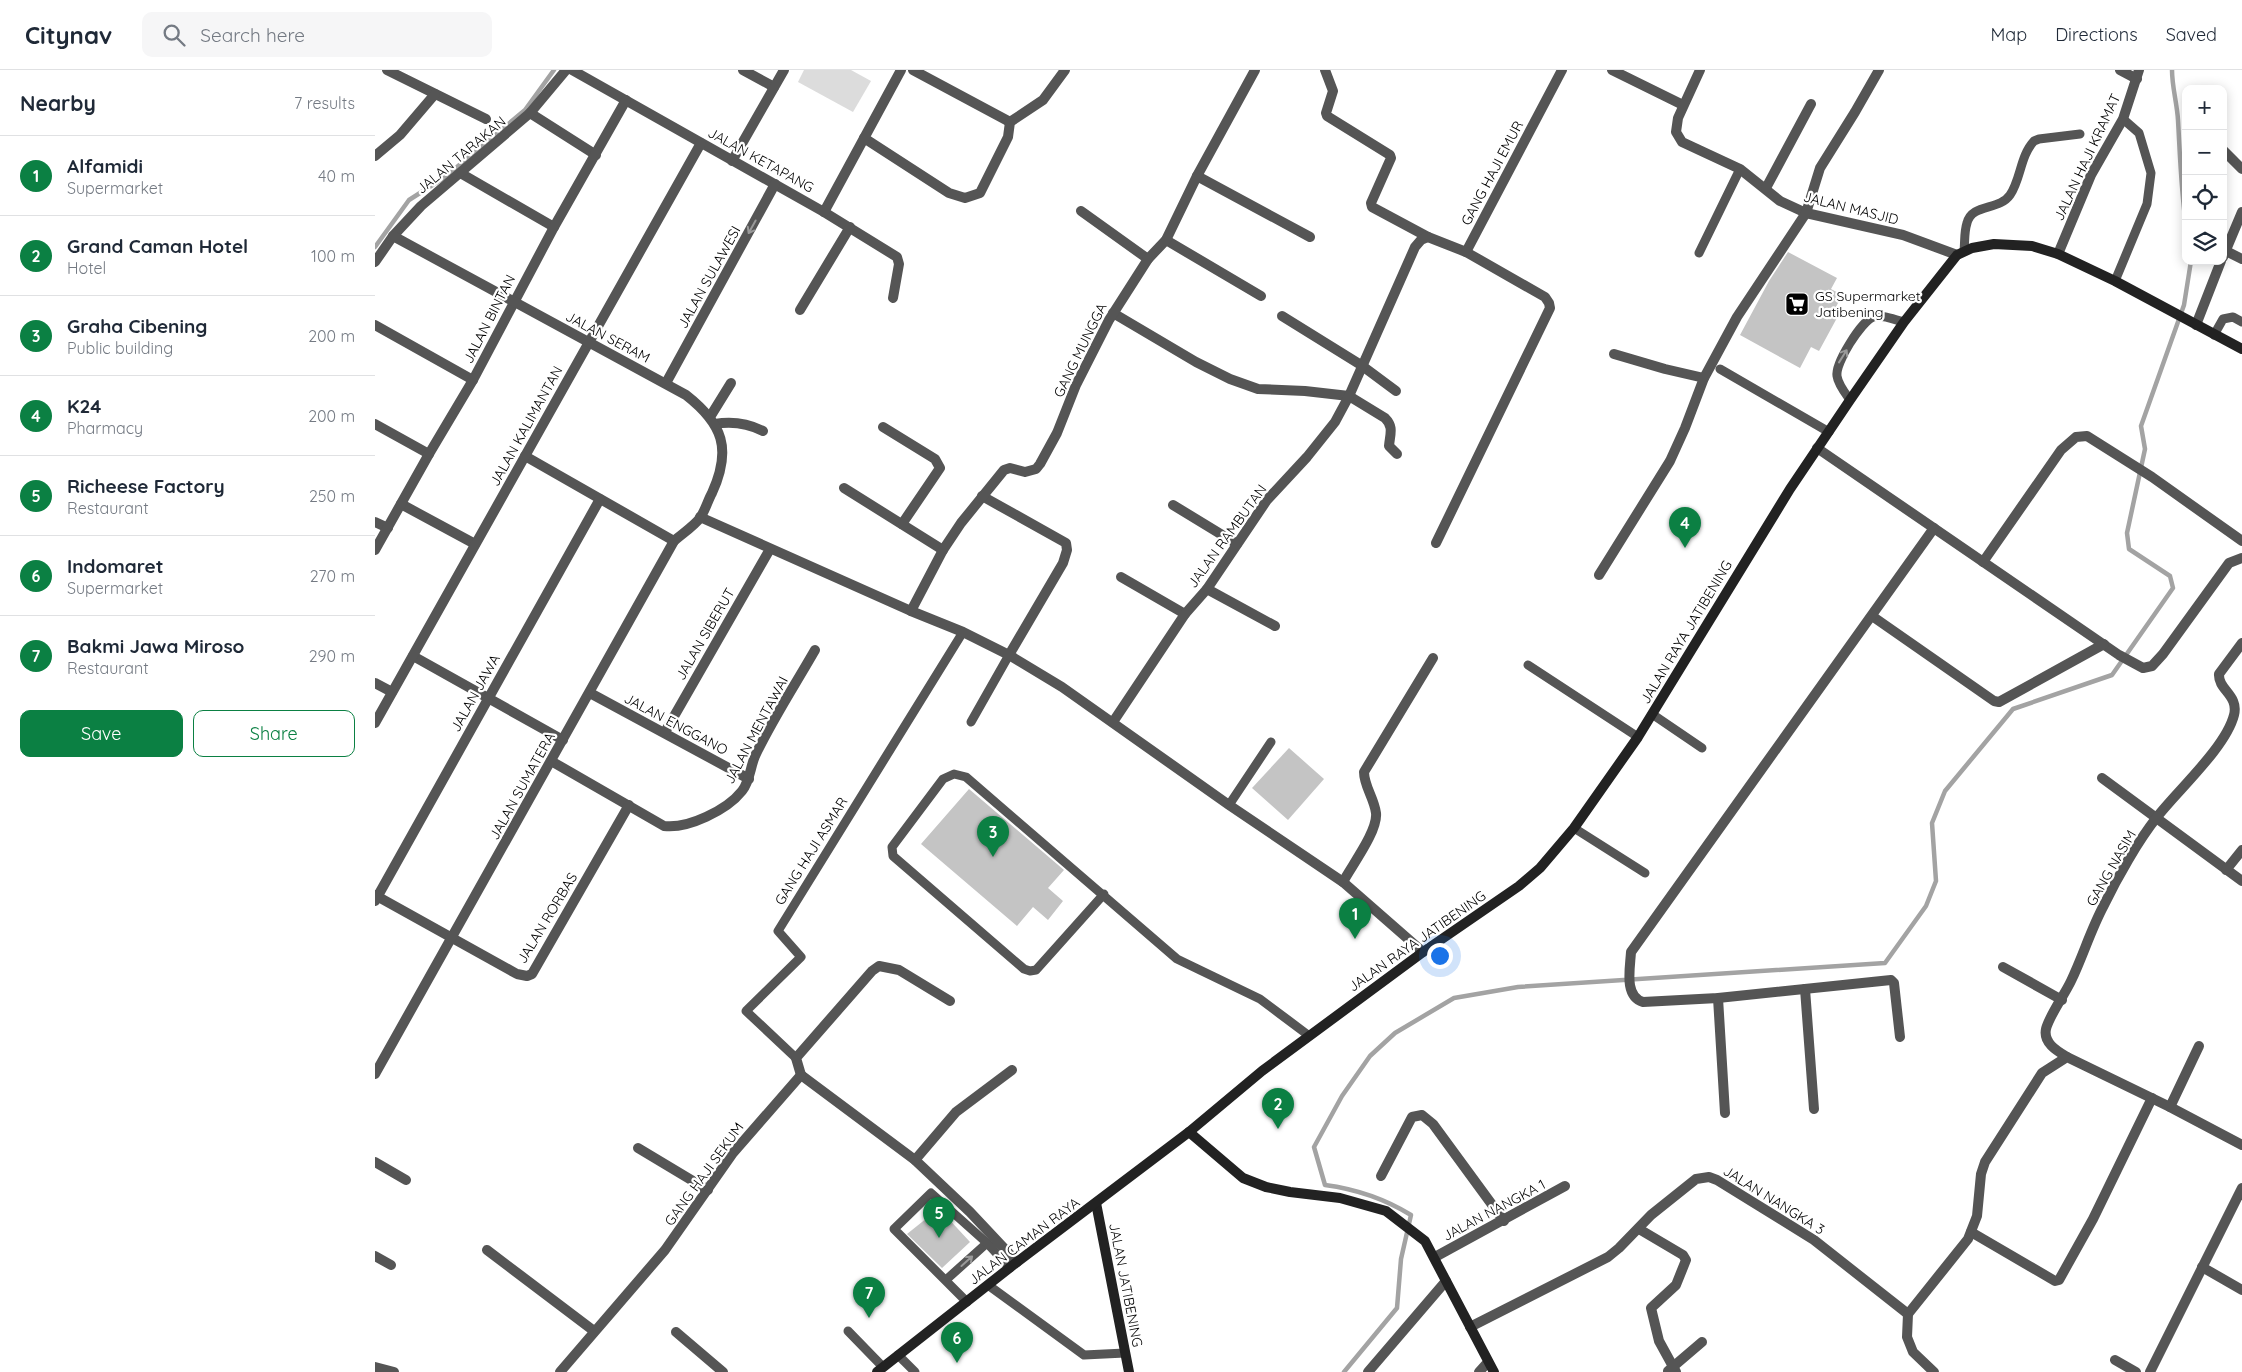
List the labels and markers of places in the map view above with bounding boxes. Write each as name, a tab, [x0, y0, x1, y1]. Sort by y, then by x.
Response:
place label: GS Supermarket Jatibening	[1815, 287, 1921, 321]
supermarket icon: GS Supermarket Jatibening	[1784, 291, 1810, 317]
pin: 4	[1669, 507, 1701, 548]
pin: 3	[977, 816, 1009, 857]
pin: 1	[1339, 898, 1371, 939]
pin: 2	[1262, 1088, 1294, 1129]
pin: 5	[923, 1197, 955, 1238]
pin: 7	[853, 1277, 885, 1318]
pin: 6	[941, 1322, 973, 1363]

